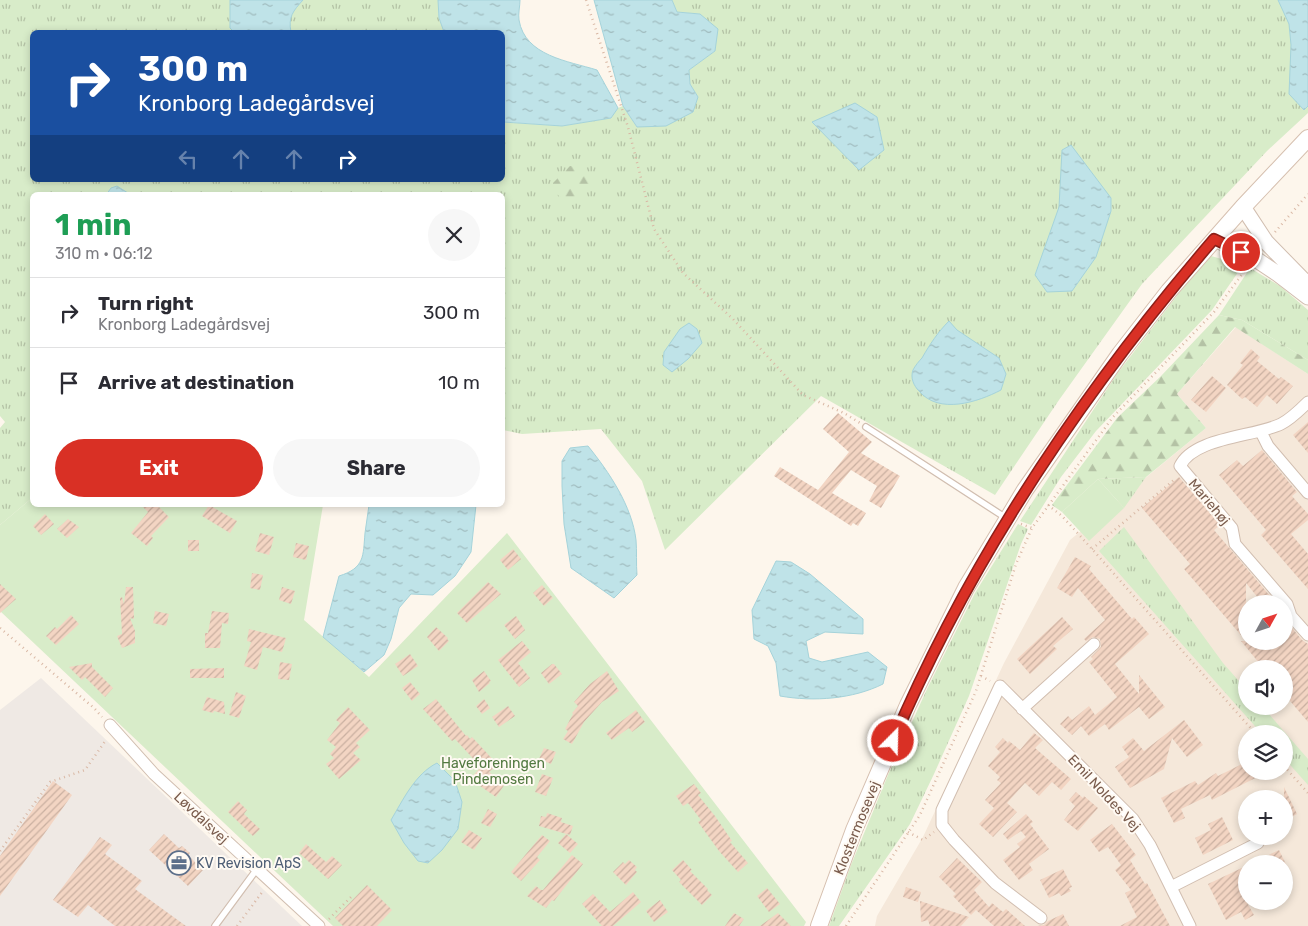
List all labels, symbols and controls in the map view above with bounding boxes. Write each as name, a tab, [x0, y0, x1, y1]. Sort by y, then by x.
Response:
text: 300 m	[138, 48, 248, 90]
icon: right	[55, 50, 120, 115]
text: Kronborg Ladegårdsvej	[138, 90, 375, 117]
icon: left	[174, 145, 202, 173]
icon: ahead	[227, 145, 255, 173]
icon: ahead	[280, 145, 308, 173]
icon: right	[333, 145, 361, 173]
text: 1 min	[55, 207, 132, 243]
button: close	[428, 209, 480, 261]
pin	[1220, 231, 1262, 273]
icon: arrive	[1227, 238, 1255, 266]
text: 310 m · 06:12	[55, 244, 153, 263]
text: Turn right	[98, 292, 193, 315]
icon: right	[55, 299, 83, 327]
text: 300 m	[423, 301, 480, 324]
text: Kronborg Ladegårdsvej	[98, 315, 270, 334]
icon: arrive	[55, 369, 83, 397]
text: Arrive at destination	[98, 371, 294, 394]
text: 10 m	[438, 371, 480, 394]
button: Exit	[55, 439, 263, 497]
button: Share	[273, 439, 480, 497]
street label: Mariehøj	[1185, 475, 1233, 529]
north arrow	[1238, 595, 1292, 650]
map controls	[1238, 595, 1293, 910]
button: sound	[1238, 660, 1293, 715]
position arrow	[866, 714, 918, 766]
button: layers	[1238, 725, 1293, 780]
street label: Emil Noldes Vej	[1064, 751, 1144, 835]
park label: Haveforeningen Pindemosen	[441, 755, 545, 788]
street label: Klostermosevej	[830, 779, 884, 877]
street label: Løvdalsvej	[170, 789, 232, 847]
button: +	[1238, 790, 1293, 845]
office icon: KV Revision ApS	[166, 850, 192, 876]
place label: KV Revision ApS	[196, 855, 301, 872]
button: −	[1238, 855, 1293, 910]

